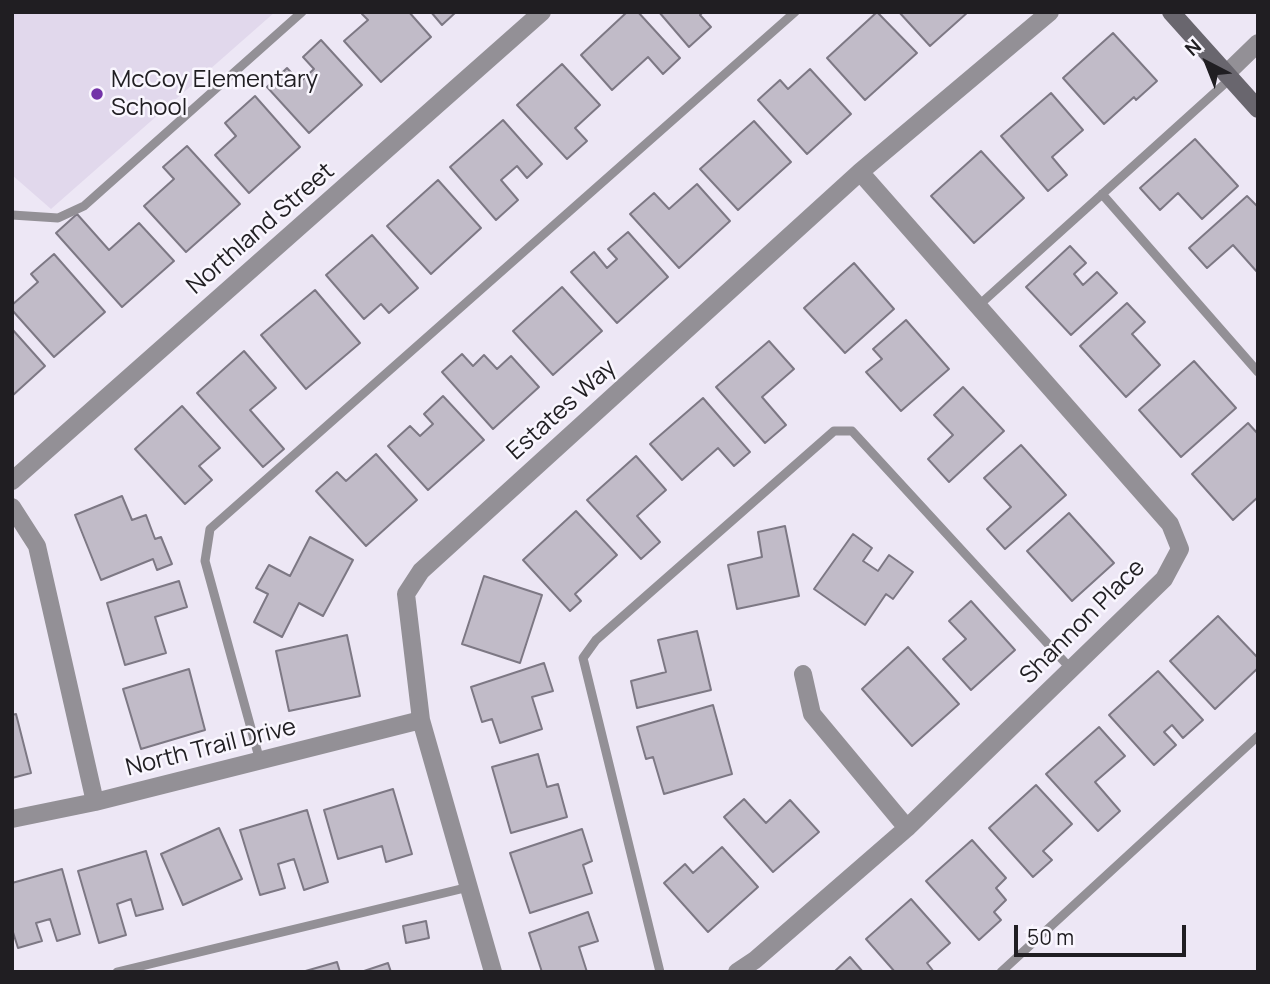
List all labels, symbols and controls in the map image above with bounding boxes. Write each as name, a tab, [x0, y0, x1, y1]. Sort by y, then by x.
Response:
north arrow	[1172, 28, 1242, 98]
text: N	[1179, 33, 1207, 62]
place label: McCoy Elementary School	[111, 66, 318, 122]
marker: McCoy Elementary School	[89, 86, 105, 102]
street label: Northland Street	[181, 157, 341, 301]
street label: Estates Way	[502, 354, 622, 466]
street label: Shannon Place	[1015, 554, 1151, 690]
street label: North Trail Drive	[123, 713, 299, 783]
scale bar	[1018, 911, 1190, 955]
text: 50 m	[1027, 923, 1074, 951]

